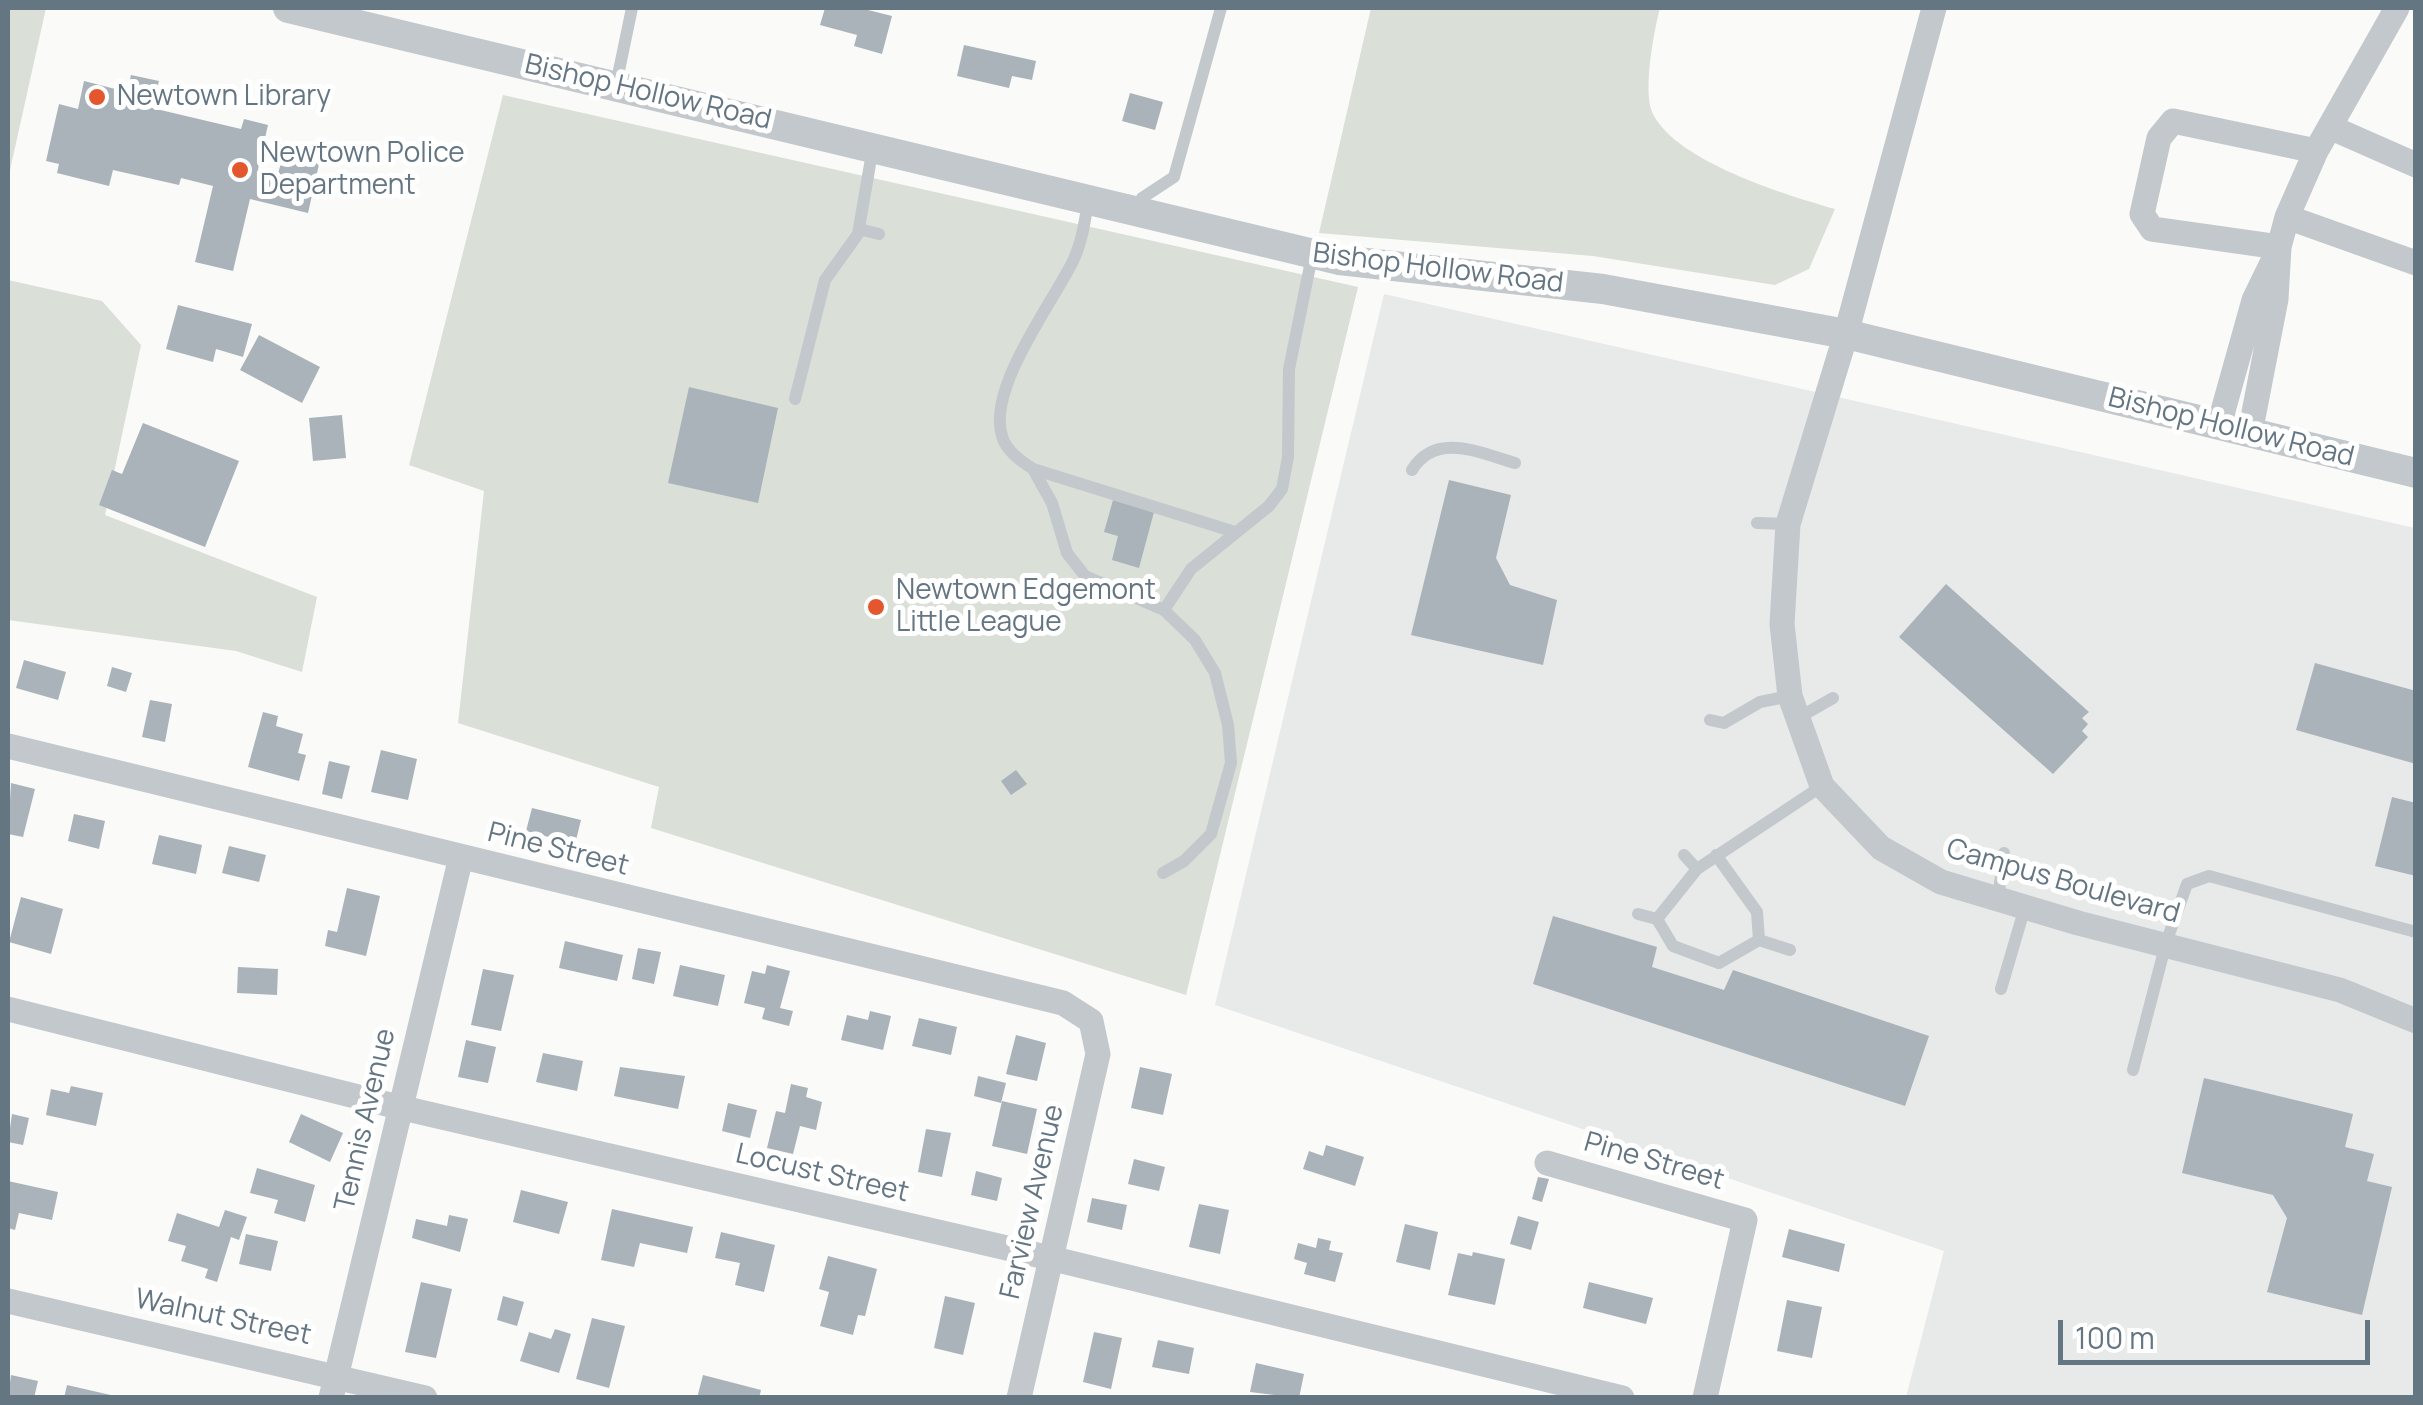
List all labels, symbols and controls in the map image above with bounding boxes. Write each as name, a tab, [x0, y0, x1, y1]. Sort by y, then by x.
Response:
street label: Bishop Hollow Road	[521, 48, 775, 138]
place label: Newtown Library	[117, 80, 331, 114]
marker: Newtown Library	[86, 86, 108, 108]
place label: Newtown Police Department	[260, 137, 465, 203]
marker: Newtown Police Department	[229, 159, 251, 181]
street label: Bishop Hollow Road	[1311, 237, 1565, 301]
street label: Bishop Hollow Road	[2105, 381, 2357, 475]
place label: Newtown Edgemont Little League	[896, 574, 1156, 640]
marker: Newtown Edgemont Little League	[865, 596, 887, 618]
street label: Pine Street	[484, 816, 632, 884]
street label: Campus Boulevard	[1943, 833, 2183, 931]
street label: Tennis Avenue	[329, 1025, 403, 1215]
street label: Farview Avenue	[994, 1101, 1072, 1303]
street label: Pine Street	[1580, 1126, 1728, 1198]
street label: Locust Street	[732, 1138, 912, 1210]
street label: Walnut Street	[132, 1283, 314, 1353]
scale bar	[2063, 1300, 2376, 1362]
text: 100 m	[2075, 1317, 2155, 1358]

